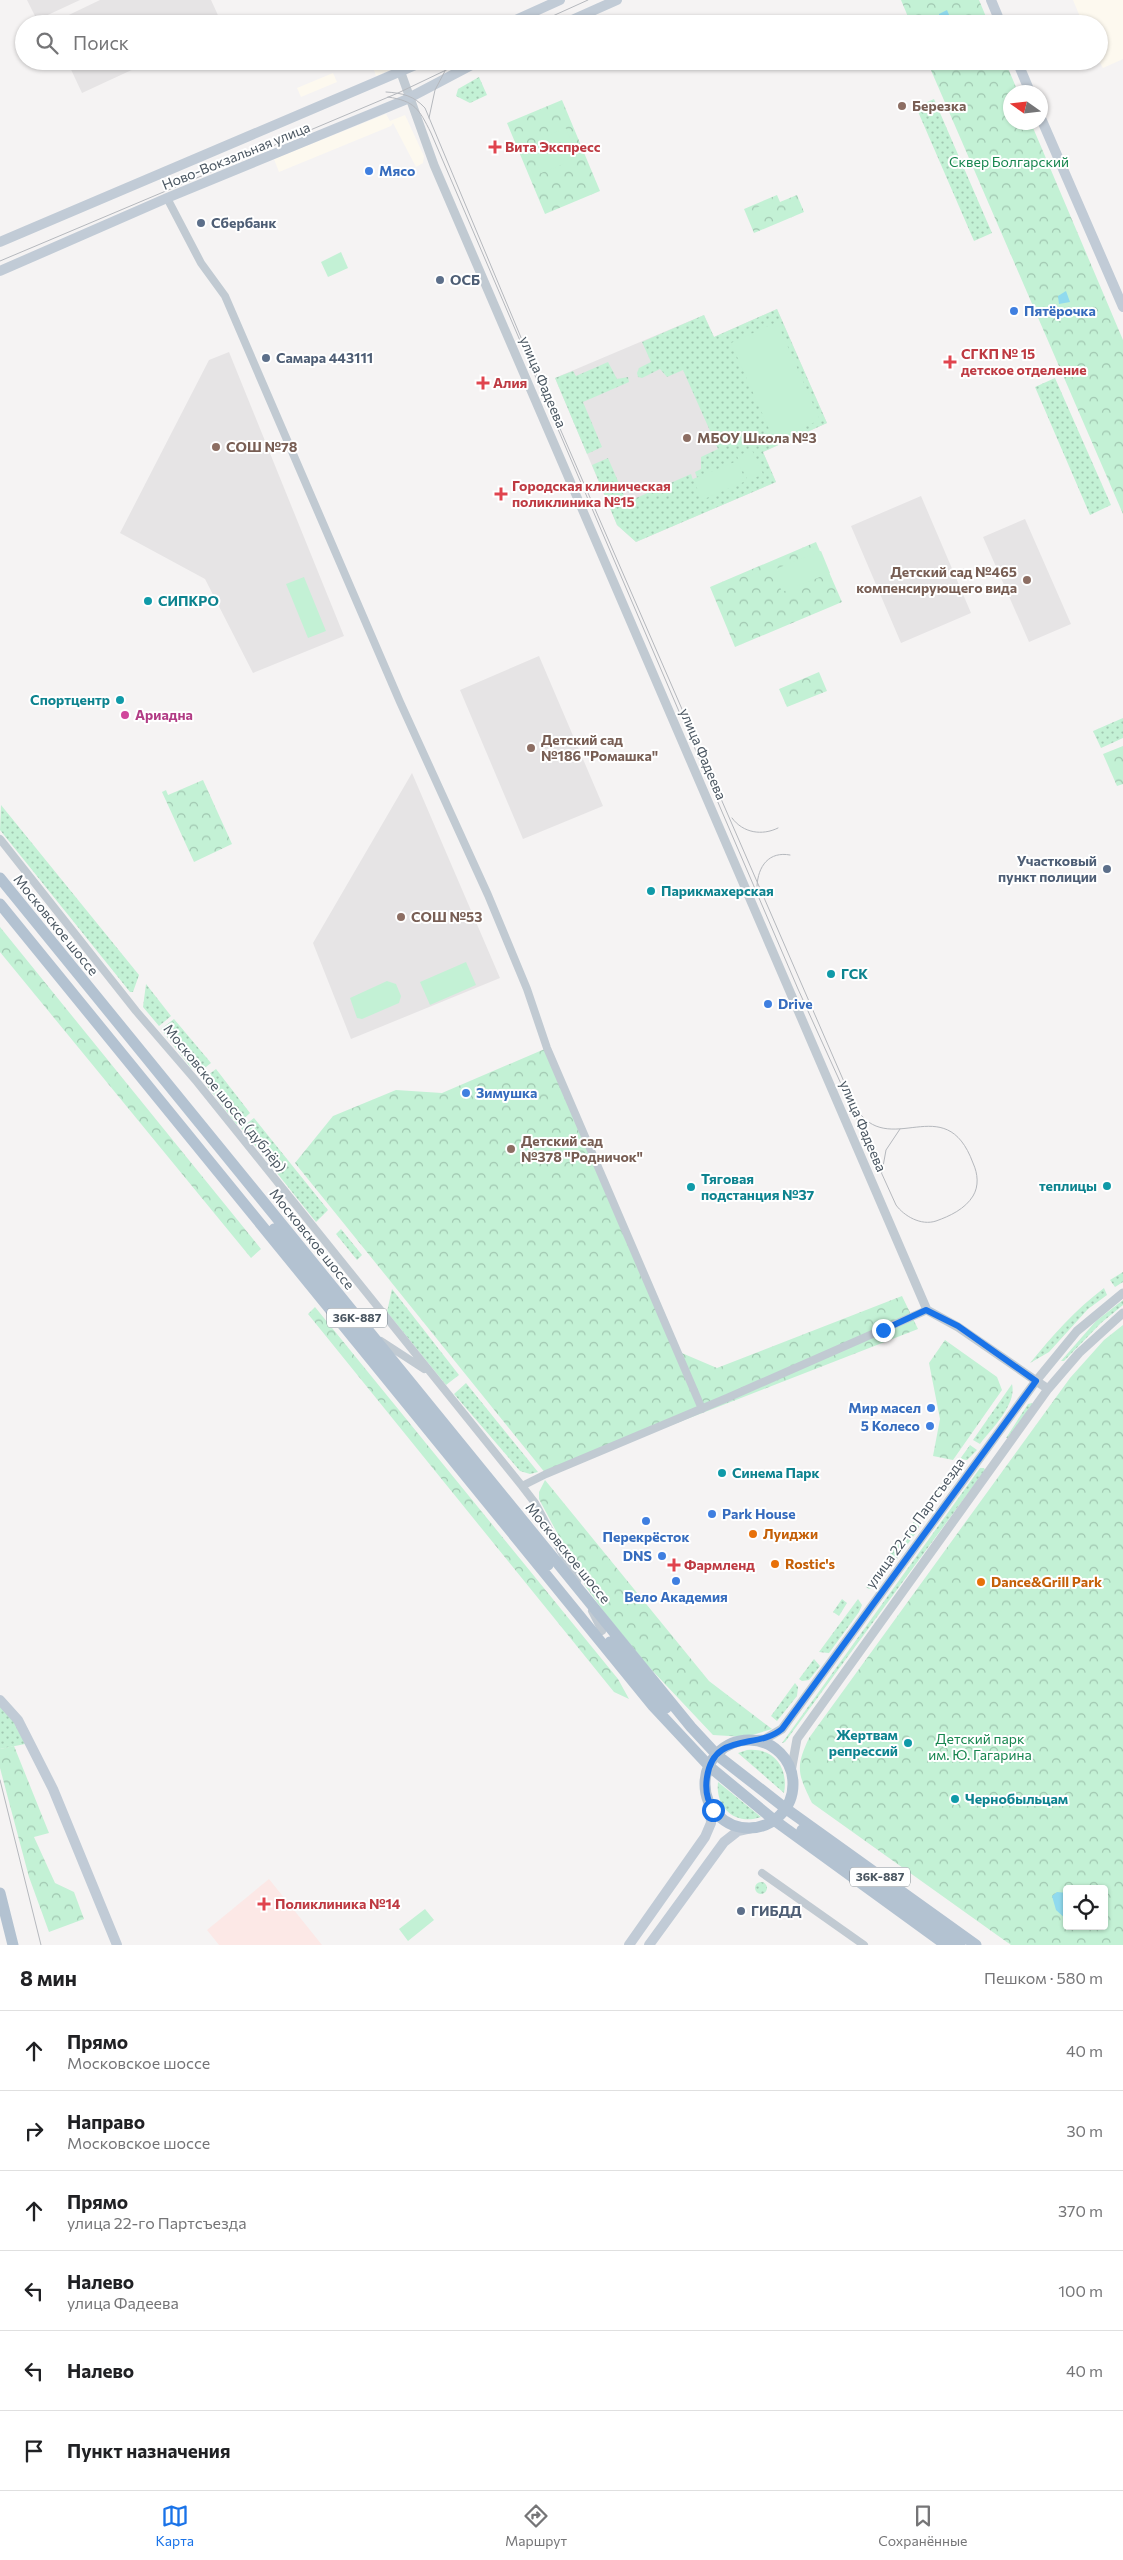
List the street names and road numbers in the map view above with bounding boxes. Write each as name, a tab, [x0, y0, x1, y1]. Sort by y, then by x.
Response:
street label: Ново-Вокзальная улица	[159, 118, 312, 193]
street label: улица Фадеева	[517, 333, 570, 430]
street label: улица Фадеева	[677, 705, 730, 802]
street label: Московское шоссе	[10, 871, 102, 979]
street label: Московское шоссе (дублёр)	[160, 1020, 290, 1175]
street label: улица Фадеева	[837, 1077, 890, 1174]
street label: Московское шоссе	[266, 1185, 358, 1293]
road number: 36К-887	[327, 1309, 387, 1328]
street label: улица 22-го Партсъезда	[862, 1454, 968, 1591]
street label: Московское шоссе	[522, 1499, 614, 1607]
road number: 36К-887	[850, 1868, 910, 1886]

